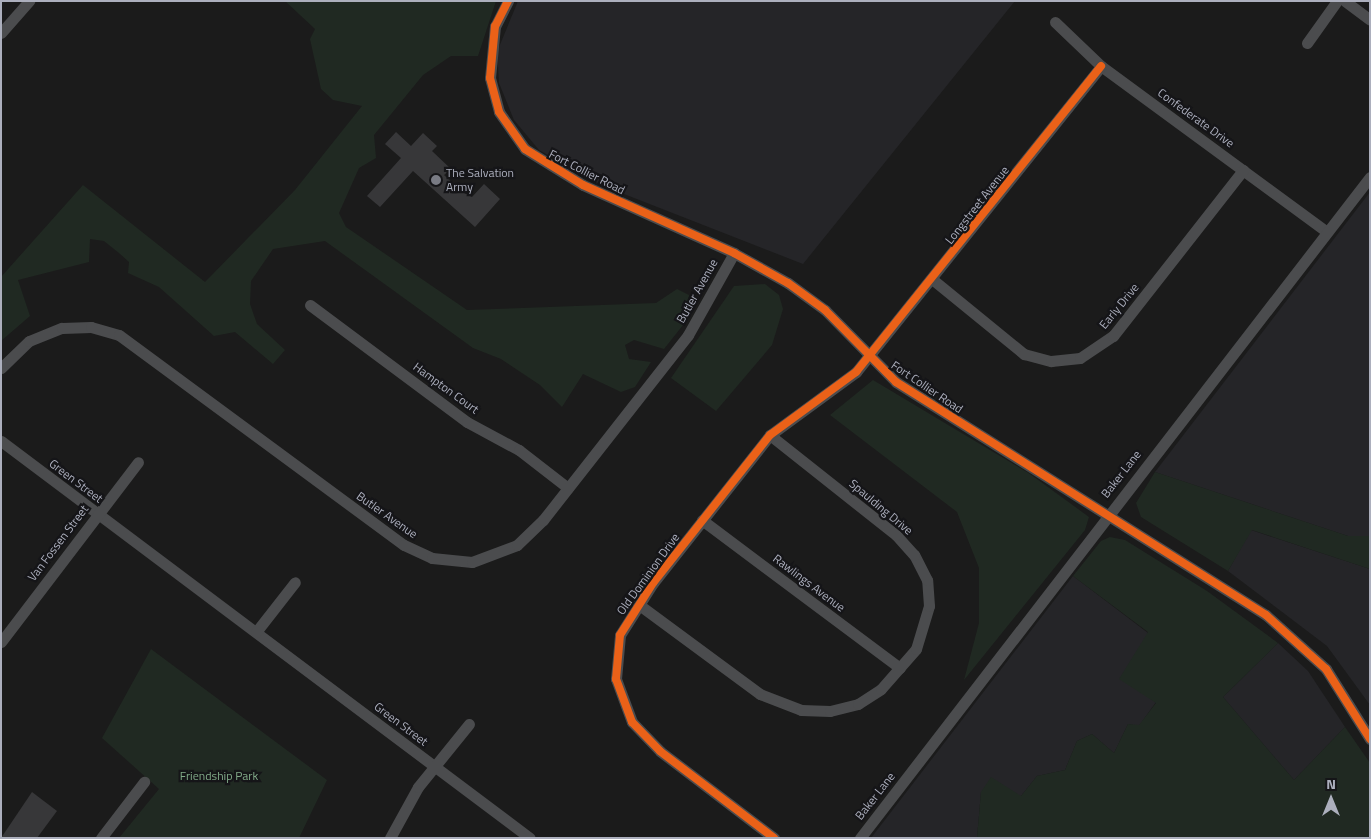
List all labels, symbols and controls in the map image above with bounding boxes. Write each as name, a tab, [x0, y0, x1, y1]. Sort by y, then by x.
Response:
street label: Confederate Drive	[1155, 85, 1237, 151]
street label: Fort Collier Road	[547, 147, 627, 197]
street label: Longstreet Avenue	[942, 163, 1012, 247]
place label: The Salvation Army	[446, 166, 514, 194]
marker: The Salvation Army	[430, 174, 442, 186]
street label: Butler Avenue	[673, 256, 721, 326]
street label: Early Drive	[1096, 280, 1142, 332]
street label: Fort Collier Road	[888, 358, 966, 416]
street label: Hampton Court	[410, 359, 482, 417]
street label: Baker Lane	[1098, 447, 1144, 501]
street label: Green Street	[46, 456, 106, 506]
street label: Spaulding Drive	[846, 476, 916, 538]
street label: Butler Avenue	[354, 489, 420, 541]
street label: Van Fossen Street	[25, 502, 91, 584]
street label: Old Dominion Drive	[614, 530, 682, 618]
street label: Rawlings Avenue	[770, 551, 848, 615]
street label: Green Street	[371, 699, 431, 749]
park label: Friendship Park	[180, 769, 258, 783]
street label: Baker Lane	[852, 769, 898, 823]
text: N	[1326, 773, 1336, 794]
north arrow	[1306, 774, 1356, 824]

